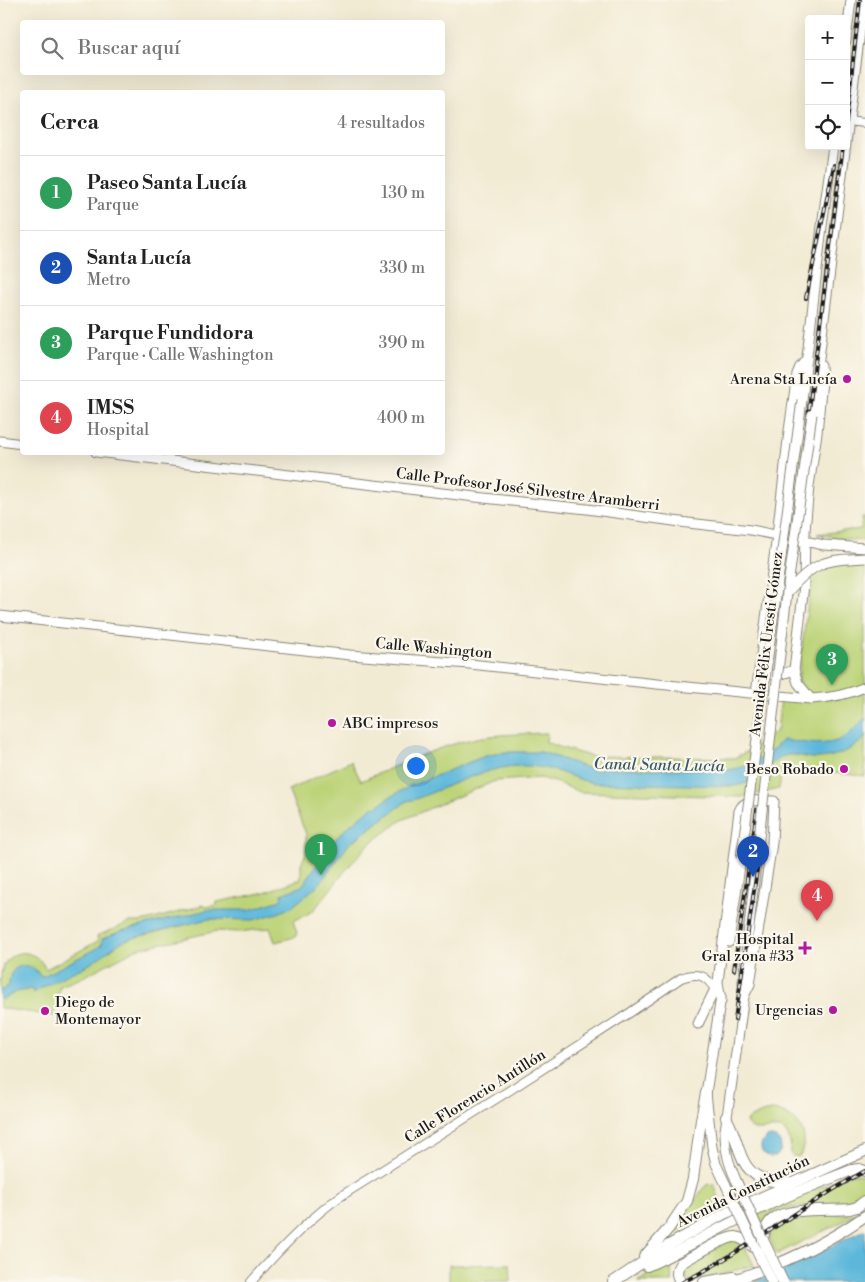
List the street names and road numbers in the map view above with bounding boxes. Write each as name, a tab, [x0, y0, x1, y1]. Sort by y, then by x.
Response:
street label: Calle Profesor José Silvestre Aramberri	[395, 464, 661, 515]
street label: Avenida Félix Uresti Gómez	[746, 551, 787, 739]
street label: Calle Washington	[375, 634, 493, 663]
street label: Calle Florencio Antillón	[401, 1045, 549, 1148]
street label: Avenida Constitución	[673, 1151, 813, 1232]

